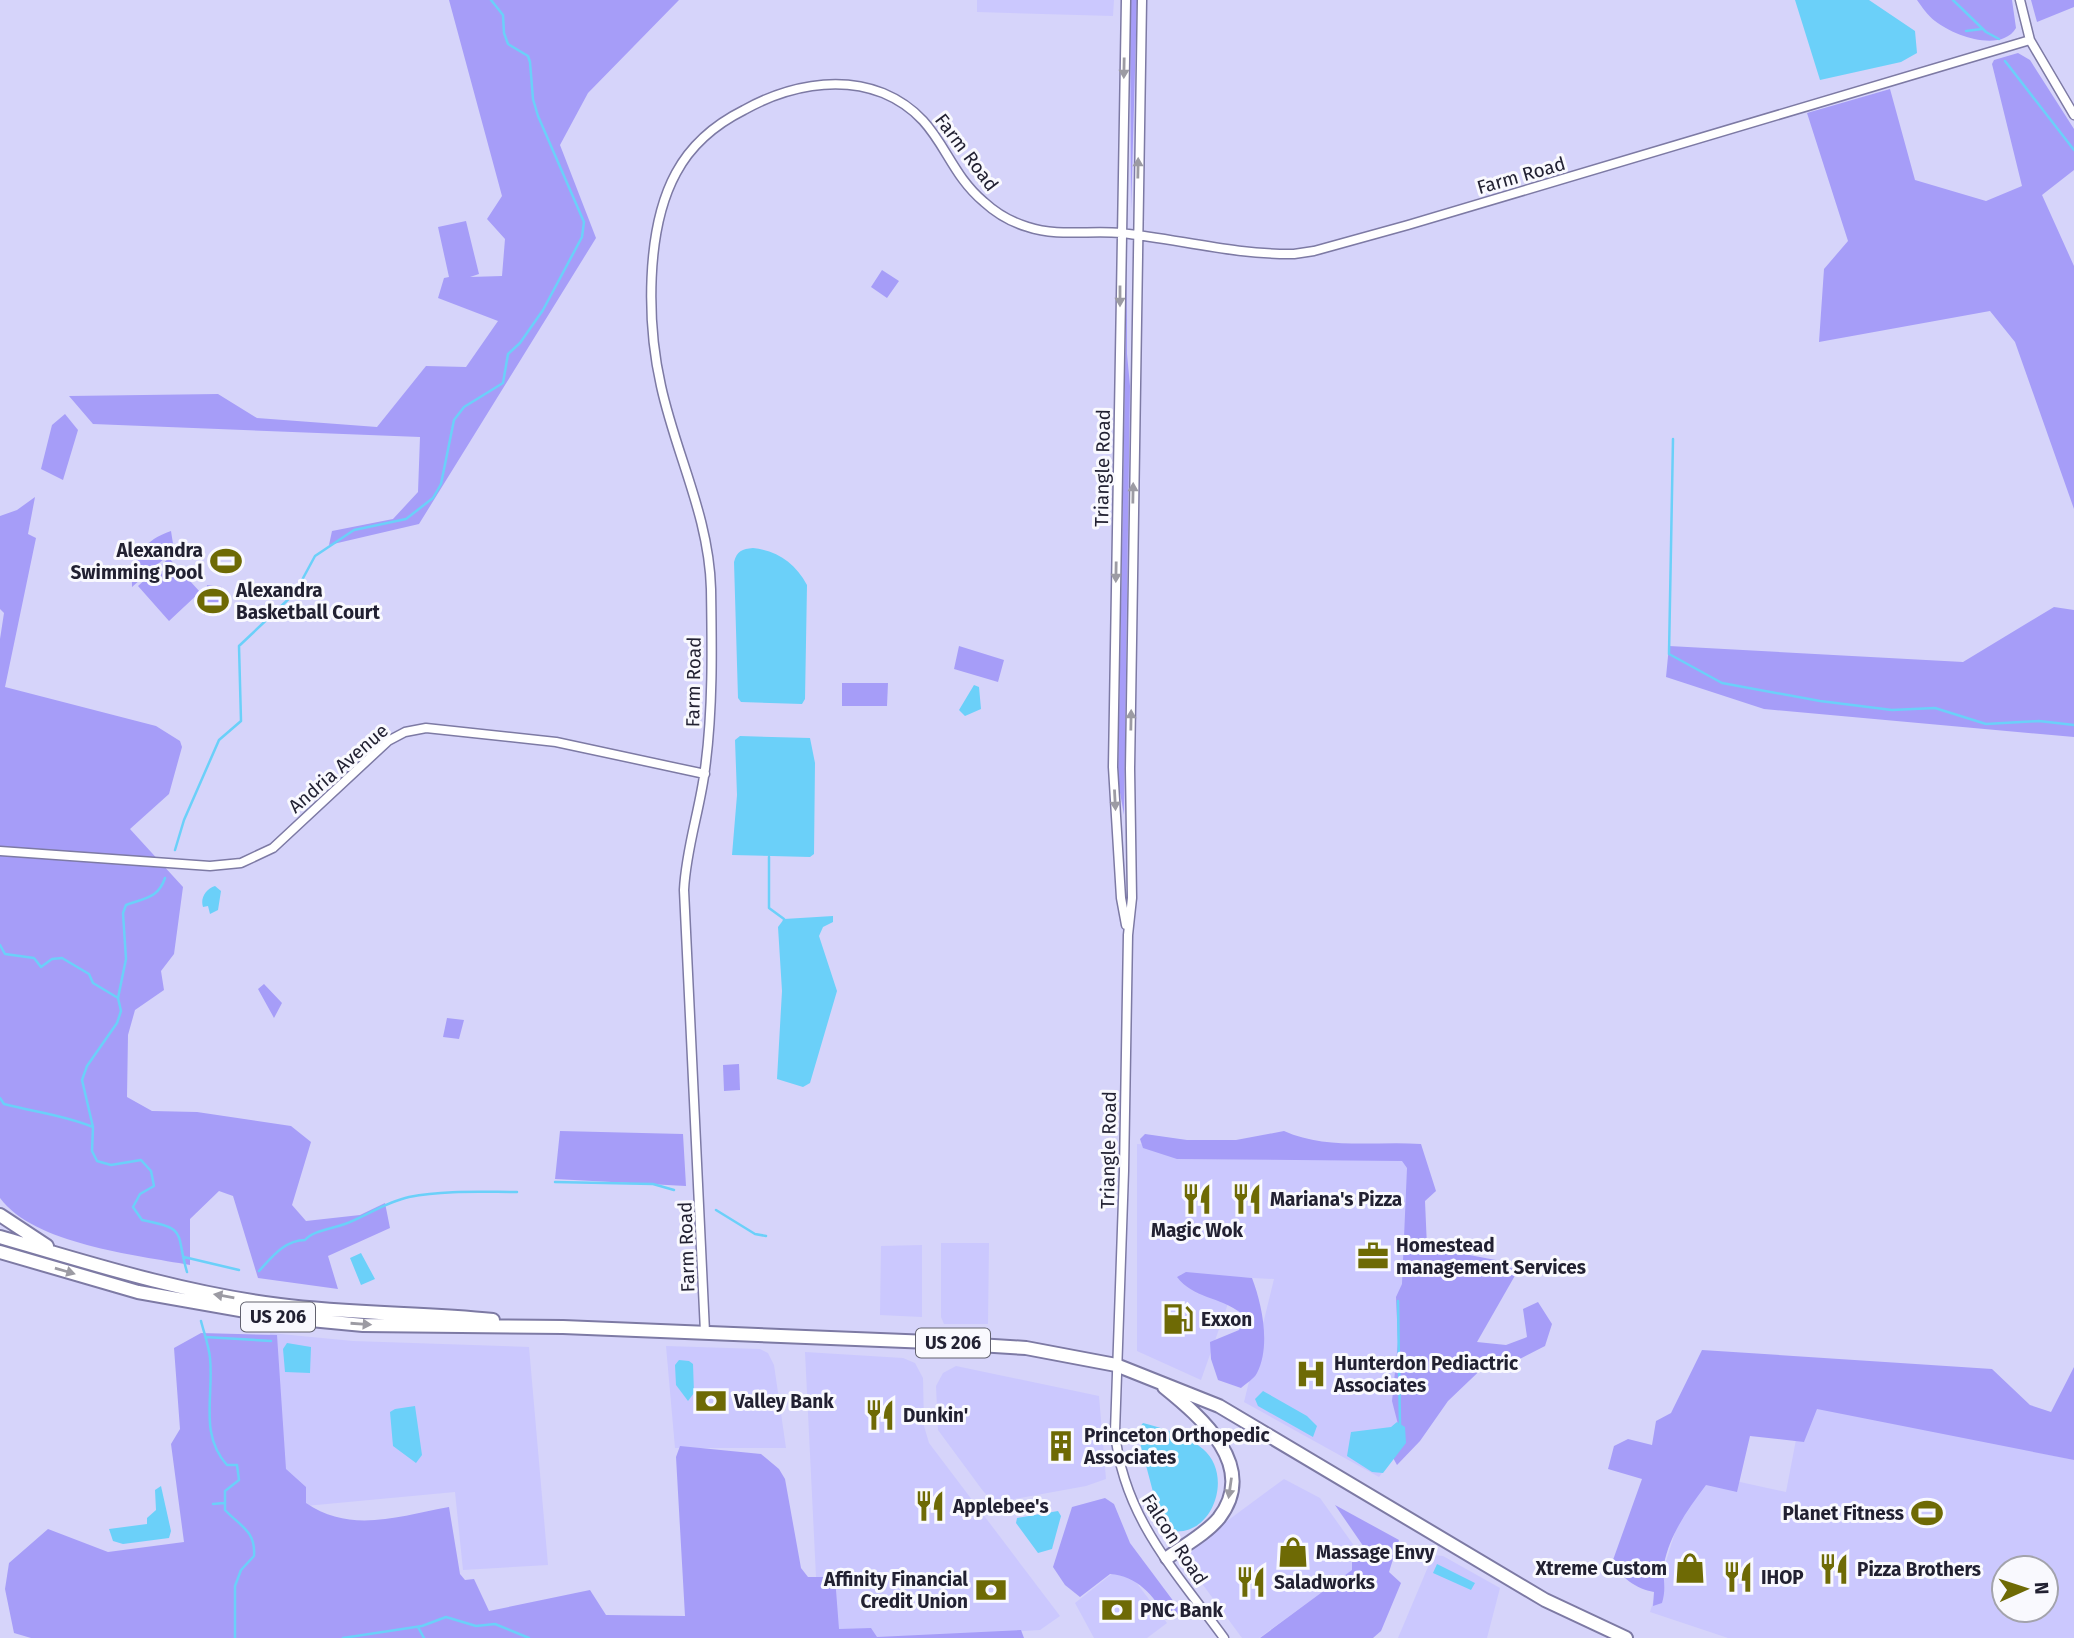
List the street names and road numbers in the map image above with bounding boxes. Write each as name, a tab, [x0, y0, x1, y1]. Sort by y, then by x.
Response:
street label: Farm Road	[930, 109, 1003, 196]
street label: Farm Road	[1474, 152, 1568, 199]
street label: Triangle Road	[1090, 409, 1115, 527]
street label: Farm Road	[681, 636, 706, 728]
street label: Andria Avenue	[284, 719, 393, 818]
street label: Triangle Road	[1096, 1091, 1121, 1209]
street label: Farm Road	[673, 1201, 700, 1293]
road number: US 206	[241, 1302, 315, 1332]
road number: US 206	[916, 1328, 990, 1358]
street label: Falcon Road	[1137, 1490, 1212, 1589]

